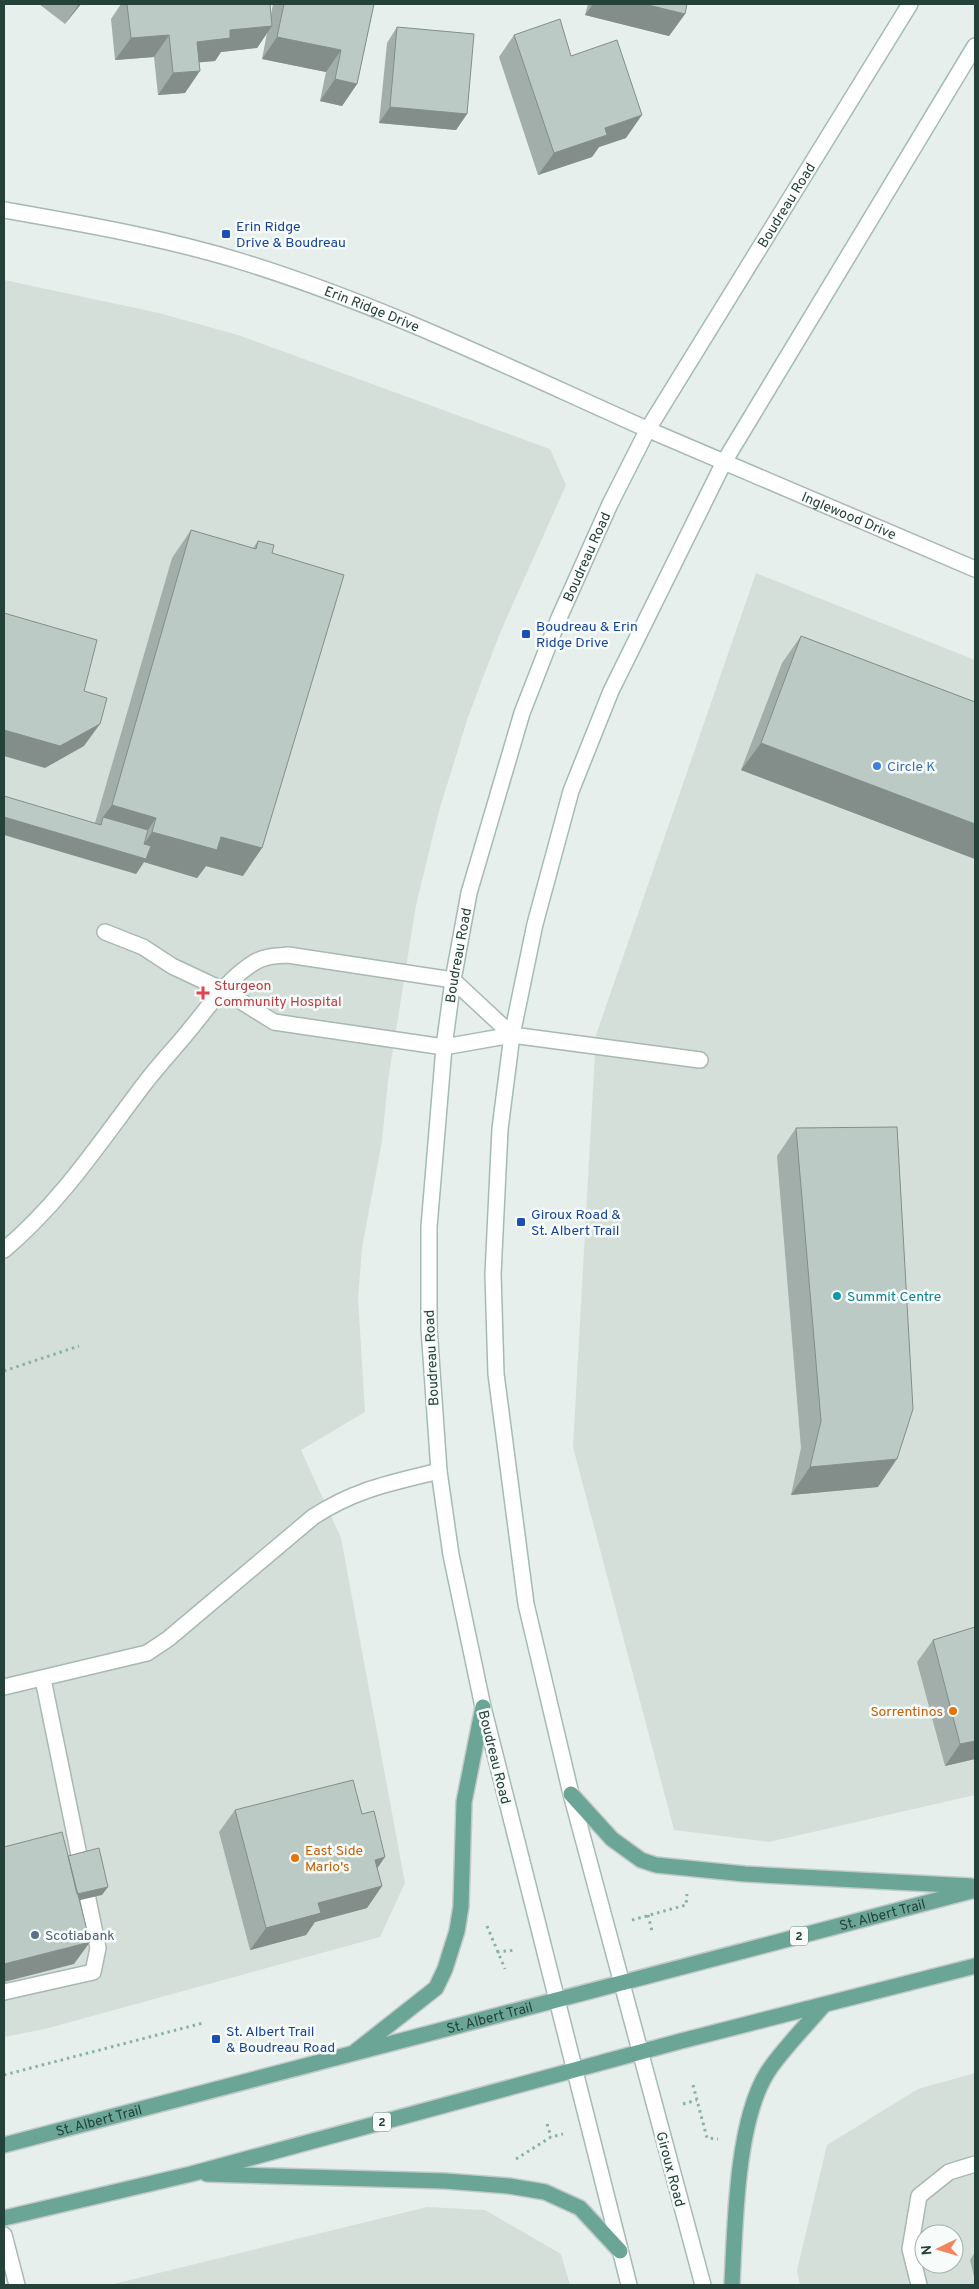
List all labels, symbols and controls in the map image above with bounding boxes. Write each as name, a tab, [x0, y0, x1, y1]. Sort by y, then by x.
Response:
street label: Boudreau Road	[755, 160, 820, 251]
place label: Erin Ridge Drive & Boudreau	[236, 219, 346, 252]
marker: Erin Ridge Drive & Boudreau	[220, 228, 232, 240]
street label: Erin Ridge Drive	[322, 283, 422, 337]
street label: Inglewood Drive	[799, 489, 898, 544]
street label: Boudreau Road	[560, 510, 615, 605]
place label: Boudreau & Erin Ridge Drive	[536, 619, 638, 652]
marker: Boudreau & Erin Ridge Drive	[520, 628, 532, 640]
place label: Circle K	[887, 759, 935, 776]
marker: Circle K	[871, 760, 883, 772]
street label: Boudreau Road	[443, 907, 476, 1004]
place label: Sturgeon Community Hospital	[214, 978, 342, 1011]
marker: Sturgeon Community Hospital	[196, 986, 210, 1000]
place label: Giroux Road & St. Albert Trail	[531, 1207, 621, 1240]
marker: Giroux Road & St. Albert Trail	[515, 1216, 527, 1228]
place label: Summit Centre	[847, 1289, 941, 1306]
marker: Summit Centre	[831, 1290, 843, 1302]
street label: Boudreau Road	[421, 1309, 444, 1406]
place label: Sorrentinos	[870, 1704, 943, 1721]
marker: Sorrentinos	[947, 1705, 959, 1717]
street label: Boudreau Road	[474, 1709, 513, 1806]
place label: East Side Mario's	[305, 1843, 363, 1876]
marker: East Side Mario's	[289, 1852, 301, 1864]
street label: St. Albert Trail	[838, 1896, 928, 1935]
road number: 2	[790, 1926, 808, 1945]
place label: Scotiabank	[45, 1928, 115, 1945]
marker: Scotiabank	[29, 1929, 41, 1941]
street label: St. Albert Trail	[445, 1999, 535, 2038]
place label: St. Albert Trail & Boudreau Road	[226, 2024, 335, 2057]
marker: St. Albert Trail & Boudreau Road	[210, 2033, 222, 2045]
street label: St. Albert Trail	[54, 2102, 144, 2141]
road number: 2	[373, 2112, 391, 2132]
street label: Giroux Road	[651, 2130, 688, 2209]
north arrow	[914, 2224, 964, 2274]
text: N	[919, 2244, 936, 2256]

